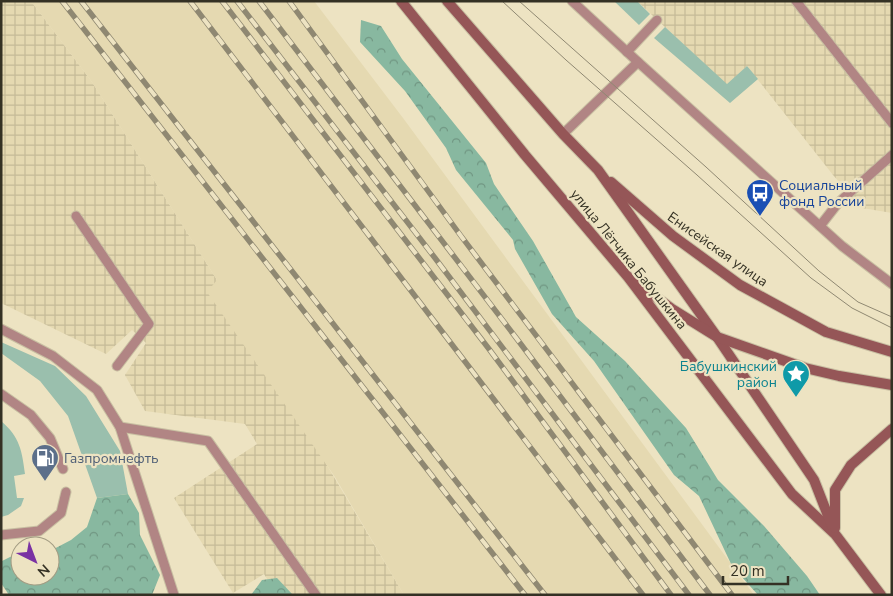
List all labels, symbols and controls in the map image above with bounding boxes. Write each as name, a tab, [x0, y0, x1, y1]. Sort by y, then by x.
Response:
place label: Социальный фонд России	[779, 176, 864, 211]
bus stop icon: Социальный фонд России	[745, 178, 775, 217]
street label: улица Лётчика Бабушкина	[566, 185, 691, 334]
street label: Енисейская улица	[664, 208, 772, 291]
place label: Бабушкинский район	[680, 357, 777, 392]
place icon: Бабушкинский район	[781, 359, 811, 398]
fuel station icon: Газпромнефть	[30, 443, 60, 482]
place label: Газпромнефть	[64, 449, 159, 468]
north arrow	[10, 536, 60, 586]
scale bar	[723, 554, 788, 586]
text: N	[33, 560, 54, 581]
text: 20 m	[730, 561, 765, 581]

